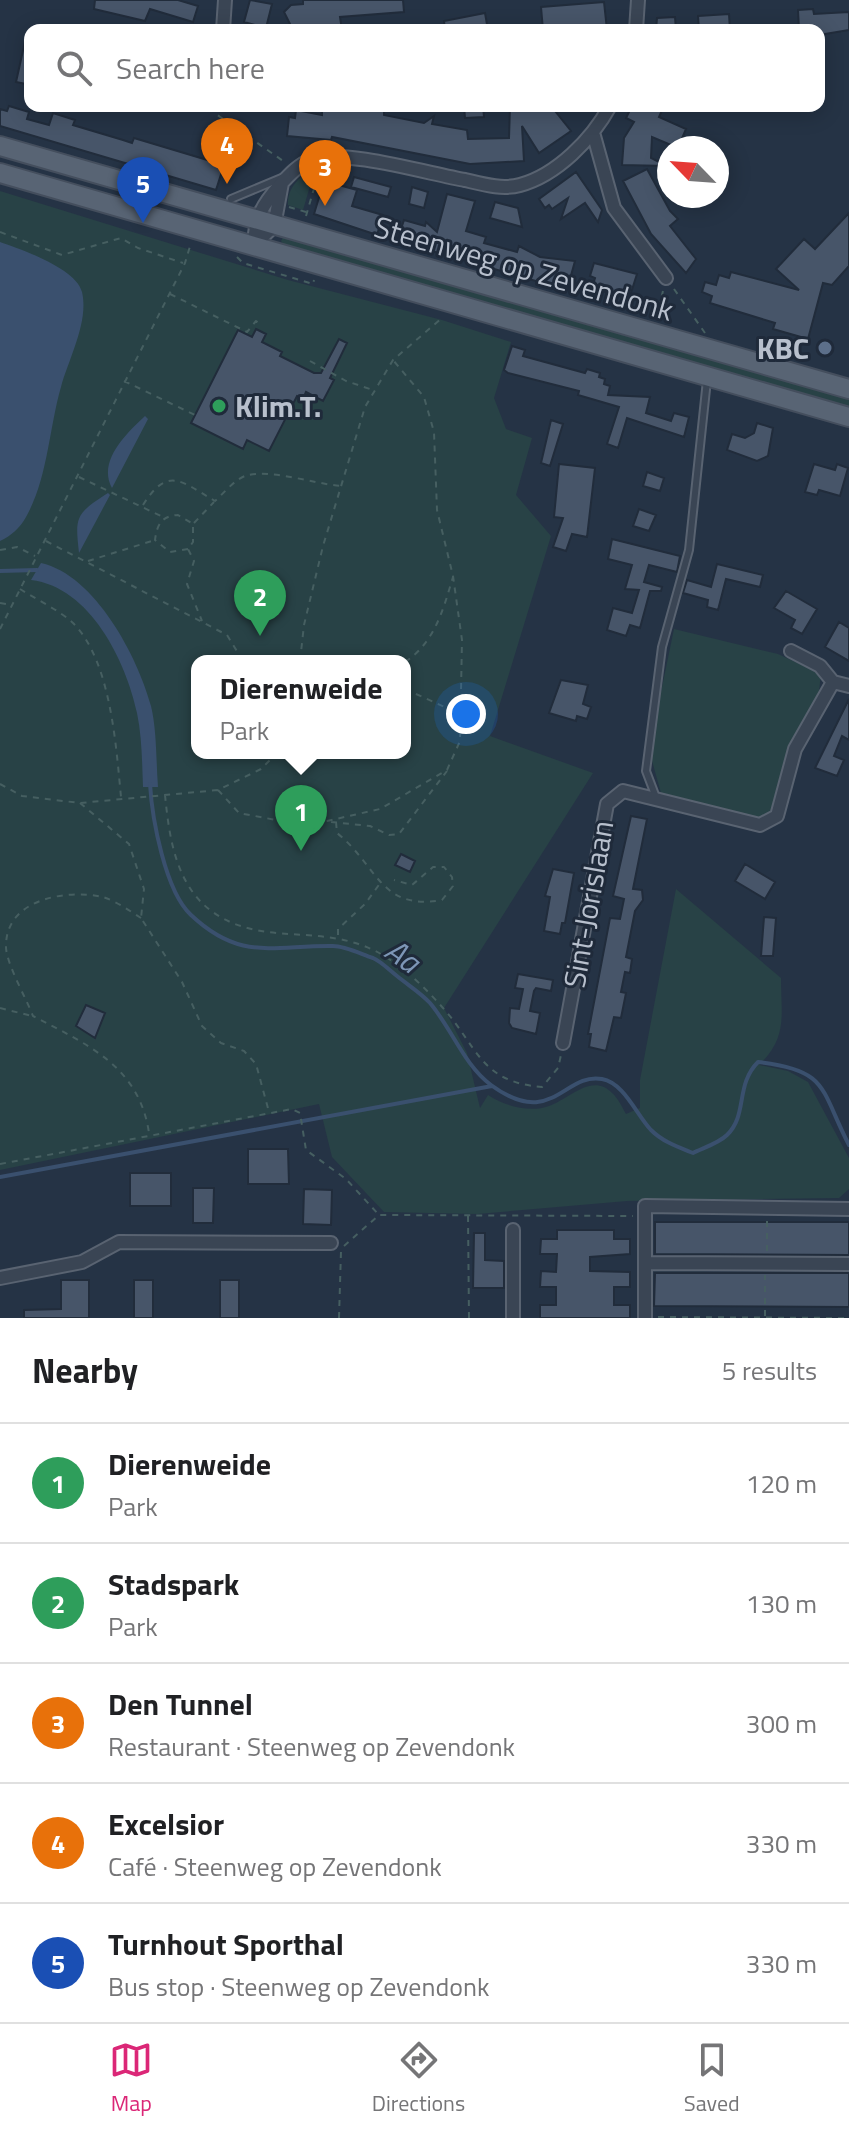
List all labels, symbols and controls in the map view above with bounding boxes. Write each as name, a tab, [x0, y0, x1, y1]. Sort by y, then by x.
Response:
search box	[24, 24, 825, 112]
text: Search here	[116, 45, 265, 91]
icon: search	[52, 46, 96, 90]
pin: 4	[201, 118, 253, 184]
north arrow	[657, 136, 729, 208]
pin: 3	[299, 140, 351, 206]
pin: 5	[117, 157, 169, 223]
street label: Steenweg op Zevendonk	[369, 203, 679, 333]
place label: KBC	[757, 325, 809, 371]
marker: KBC	[816, 339, 834, 357]
place label: Klim.T.	[235, 383, 322, 429]
marker: Klim.T.	[210, 397, 228, 415]
pin: 2	[234, 570, 286, 636]
popup	[191, 655, 411, 759]
text: Dierenweide	[219, 665, 383, 711]
your location	[446, 694, 486, 734]
text: Park	[219, 711, 269, 750]
pin: 1	[275, 785, 327, 851]
street label: Sint-Jorislaan	[551, 817, 625, 991]
water label: Aa	[376, 926, 432, 985]
text: Nearby	[32, 1344, 138, 1396]
text: 5 results	[722, 1351, 817, 1390]
text: Dierenweide	[108, 1441, 271, 1487]
text: 1	[51, 1464, 65, 1503]
text: 120 m	[746, 1464, 817, 1503]
text: Park	[108, 1487, 158, 1526]
text: Stadspark	[108, 1561, 239, 1607]
text: 2	[51, 1584, 65, 1623]
text: 130 m	[746, 1584, 817, 1623]
text: Park	[108, 1607, 158, 1646]
text: Den Tunnel	[108, 1681, 253, 1727]
text: 3	[51, 1704, 65, 1743]
text: 300 m	[746, 1704, 817, 1743]
text: Restaurant · Steenweg op Zevendonk	[108, 1727, 515, 1766]
text: Excelsior	[108, 1801, 224, 1847]
text: 4	[51, 1824, 65, 1863]
text: 330 m	[746, 1824, 817, 1863]
text: Café · Steenweg op Zevendonk	[108, 1847, 442, 1886]
text: Turnhout Sporthal	[108, 1921, 344, 1967]
text: 5	[51, 1944, 65, 1983]
text: 330 m	[746, 1944, 817, 1983]
text: Bus stop · Steenweg op Zevendonk	[108, 1967, 489, 2006]
tab: Map	[109, 2038, 153, 2120]
tab: Directions	[372, 2038, 465, 2120]
tab: Saved	[684, 2038, 740, 2120]

